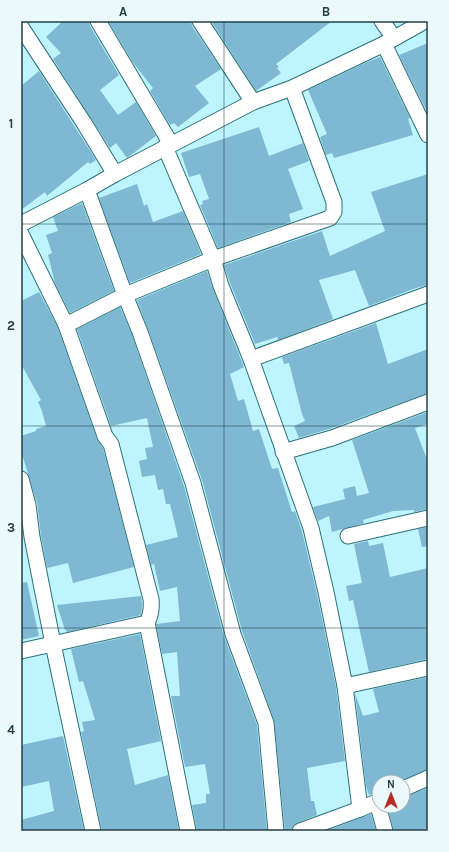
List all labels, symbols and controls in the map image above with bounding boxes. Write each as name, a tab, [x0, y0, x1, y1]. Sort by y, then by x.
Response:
text: A	[119, 4, 127, 19]
text: B	[322, 4, 330, 19]
text: 1	[9, 116, 13, 131]
text: 2	[7, 318, 15, 333]
text: 3	[7, 520, 15, 535]
text: 4	[7, 722, 15, 737]
north arrow	[371, 774, 411, 814]
text: N	[387, 778, 395, 791]

